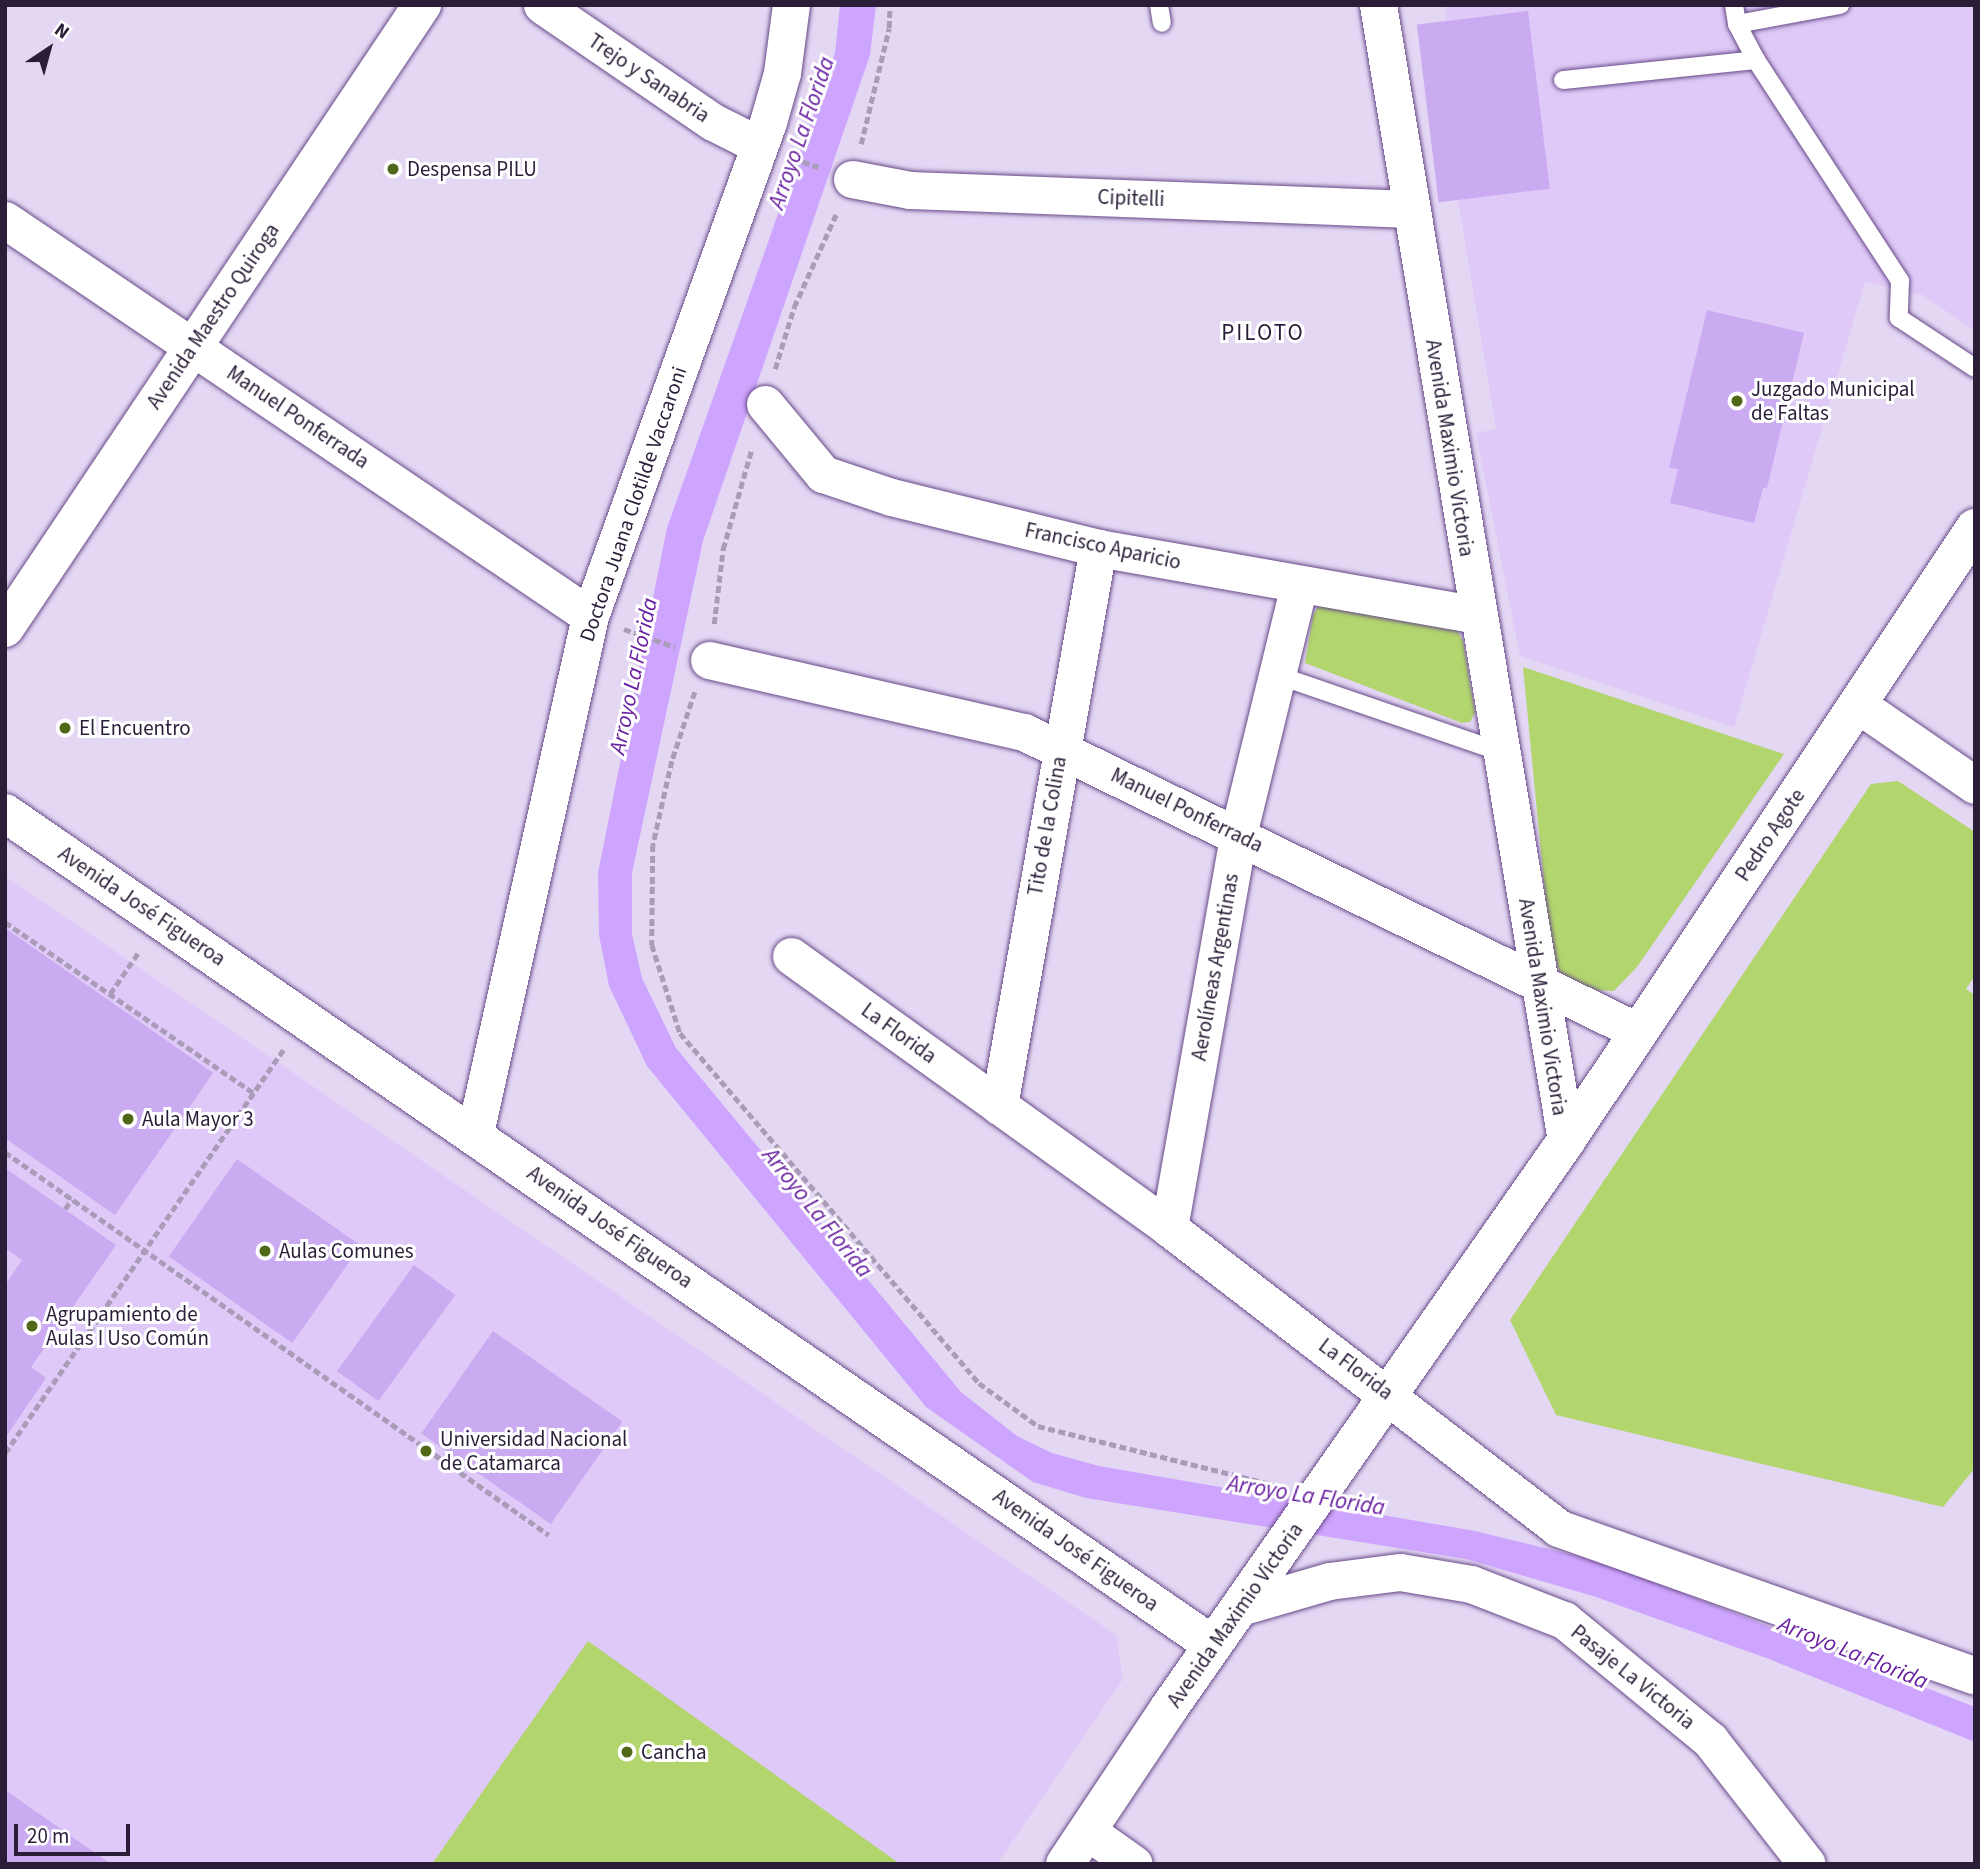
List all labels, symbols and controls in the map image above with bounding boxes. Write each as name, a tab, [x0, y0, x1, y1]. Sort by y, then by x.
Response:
north arrow	[14, 14, 84, 84]
text: N	[49, 17, 75, 46]
street label: Trejo y Sanabria	[583, 28, 715, 128]
water label: Arroyo La Florida	[763, 53, 841, 213]
place label: Despensa PILU	[407, 156, 537, 182]
marker: Despensa PILU	[385, 161, 401, 177]
street label: Cipitelli	[1097, 184, 1165, 212]
street label: Avenida Maestro Quiroga	[141, 218, 285, 414]
district label: PILOTO	[1222, 319, 1304, 347]
street label: Avenida Maximio Victoria	[1420, 338, 1480, 558]
street label: Manuel Ponferrada	[222, 360, 374, 474]
street label: Doctora Juana Clotilde Vaccaroni	[574, 363, 692, 645]
place label: Juzgado Municipal de Faltas	[1751, 376, 1915, 426]
marker: Juzgado Municipal de Faltas	[1729, 393, 1745, 409]
street label: Francisco Aparicio	[1023, 517, 1183, 575]
water label: Arroyo La Florida	[604, 595, 664, 757]
place label: El Encuentro	[79, 715, 191, 741]
marker: El Encuentro	[57, 720, 73, 736]
street label: Tito de la Colina	[1022, 754, 1072, 898]
street label: Manuel Ponferrada	[1107, 762, 1267, 858]
street label: Pedro Agote	[1730, 784, 1810, 886]
street label: Avenida José Figueroa	[54, 841, 230, 971]
street label: Aerolíneas Argentinas	[1186, 871, 1244, 1063]
street label: Avenida Maximio Victoria	[1513, 897, 1573, 1117]
street label: La Florida	[856, 997, 942, 1069]
place label: Aula Mayor 3	[142, 1106, 254, 1132]
marker: Aula Mayor 3	[120, 1111, 136, 1127]
water label: Arroyo La Florida	[756, 1143, 878, 1283]
street label: Avenida José Figueroa	[522, 1160, 698, 1294]
place label: Aulas Comunes	[279, 1238, 414, 1264]
marker: Aulas Comunes	[257, 1243, 273, 1259]
place label: Agrupamiento de Aulas I Uso Común	[46, 1301, 209, 1351]
marker: Agrupamiento de Aulas I Uso Común	[24, 1318, 40, 1334]
street label: La Florida	[1314, 1333, 1398, 1405]
place label: Universidad Nacional de Catamarca	[440, 1426, 627, 1476]
marker: Universidad Nacional de Catamarca	[418, 1443, 434, 1459]
water label: Arroyo La Florida	[1225, 1470, 1387, 1522]
street label: Avenida José Figueroa	[988, 1483, 1164, 1617]
street label: Avenida Maximio Victoria	[1162, 1518, 1308, 1712]
water label: Arroyo La Florida	[1774, 1610, 1932, 1696]
street label: Pasaje La Victoria	[1566, 1619, 1700, 1735]
place label: Cancha	[641, 1739, 707, 1765]
marker: Cancha	[619, 1744, 635, 1760]
scale bar	[18, 1810, 133, 1854]
text: 20 m	[27, 1821, 69, 1851]

